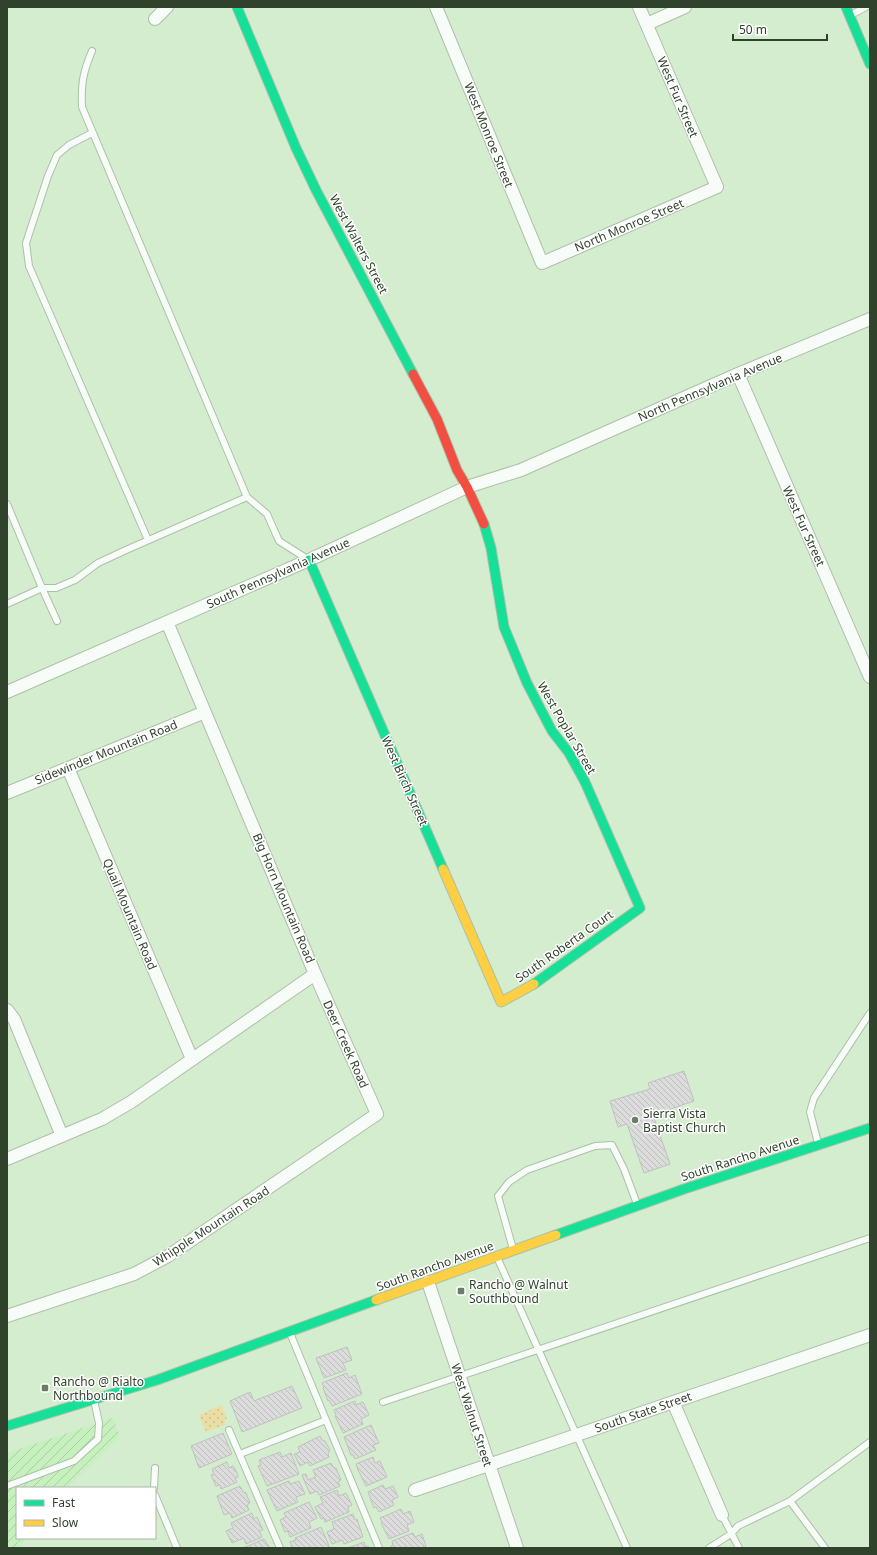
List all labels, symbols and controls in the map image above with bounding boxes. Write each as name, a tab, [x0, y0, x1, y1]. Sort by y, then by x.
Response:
scale bar	[733, 16, 827, 42]
text: 50 m	[739, 21, 767, 38]
street label: West Fur Street	[653, 54, 703, 141]
street label: West Monroe Street	[460, 80, 518, 191]
street label: West Walters Street	[326, 191, 393, 297]
street label: North Monroe Street	[572, 194, 687, 256]
street label: North Pennsylvania Avenue	[635, 349, 785, 425]
street label: West Fur Street	[779, 483, 830, 569]
street label: South Pennsylvania Avenue	[204, 534, 353, 612]
street label: West Poplar Street	[534, 679, 601, 778]
street label: Sidewinder Mountain Road	[32, 716, 180, 788]
street label: West Birch Street	[378, 734, 433, 829]
street label: Big Horn Mountain Road	[249, 830, 319, 966]
street label: Quail Mountain Road	[99, 856, 161, 972]
street label: South Roberta Court	[512, 905, 617, 986]
street label: Deer Creek Road	[319, 997, 373, 1091]
place label: Sierra Vista Baptist Church	[643, 1105, 726, 1136]
marker: Sierra Vista Baptist Church	[630, 1115, 640, 1125]
street label: South Rancho Avenue	[679, 1131, 802, 1185]
street label: Whipple Mountain Road	[149, 1182, 273, 1270]
street label: South Rancho Avenue	[374, 1237, 496, 1295]
place label: Rancho @ Walnut Southbound	[469, 1276, 569, 1307]
marker: Rancho @ Walnut Southbound	[456, 1286, 466, 1296]
street label: West Walnut Street	[447, 1361, 497, 1469]
place label: Rancho @ Rialto Northbound	[53, 1373, 144, 1404]
marker: Rancho @ Rialto Northbound	[40, 1383, 50, 1393]
street label: South State Street	[592, 1387, 694, 1437]
legend	[16, 1487, 156, 1539]
text: Fast	[52, 1494, 76, 1511]
text: Slow	[52, 1514, 79, 1531]

